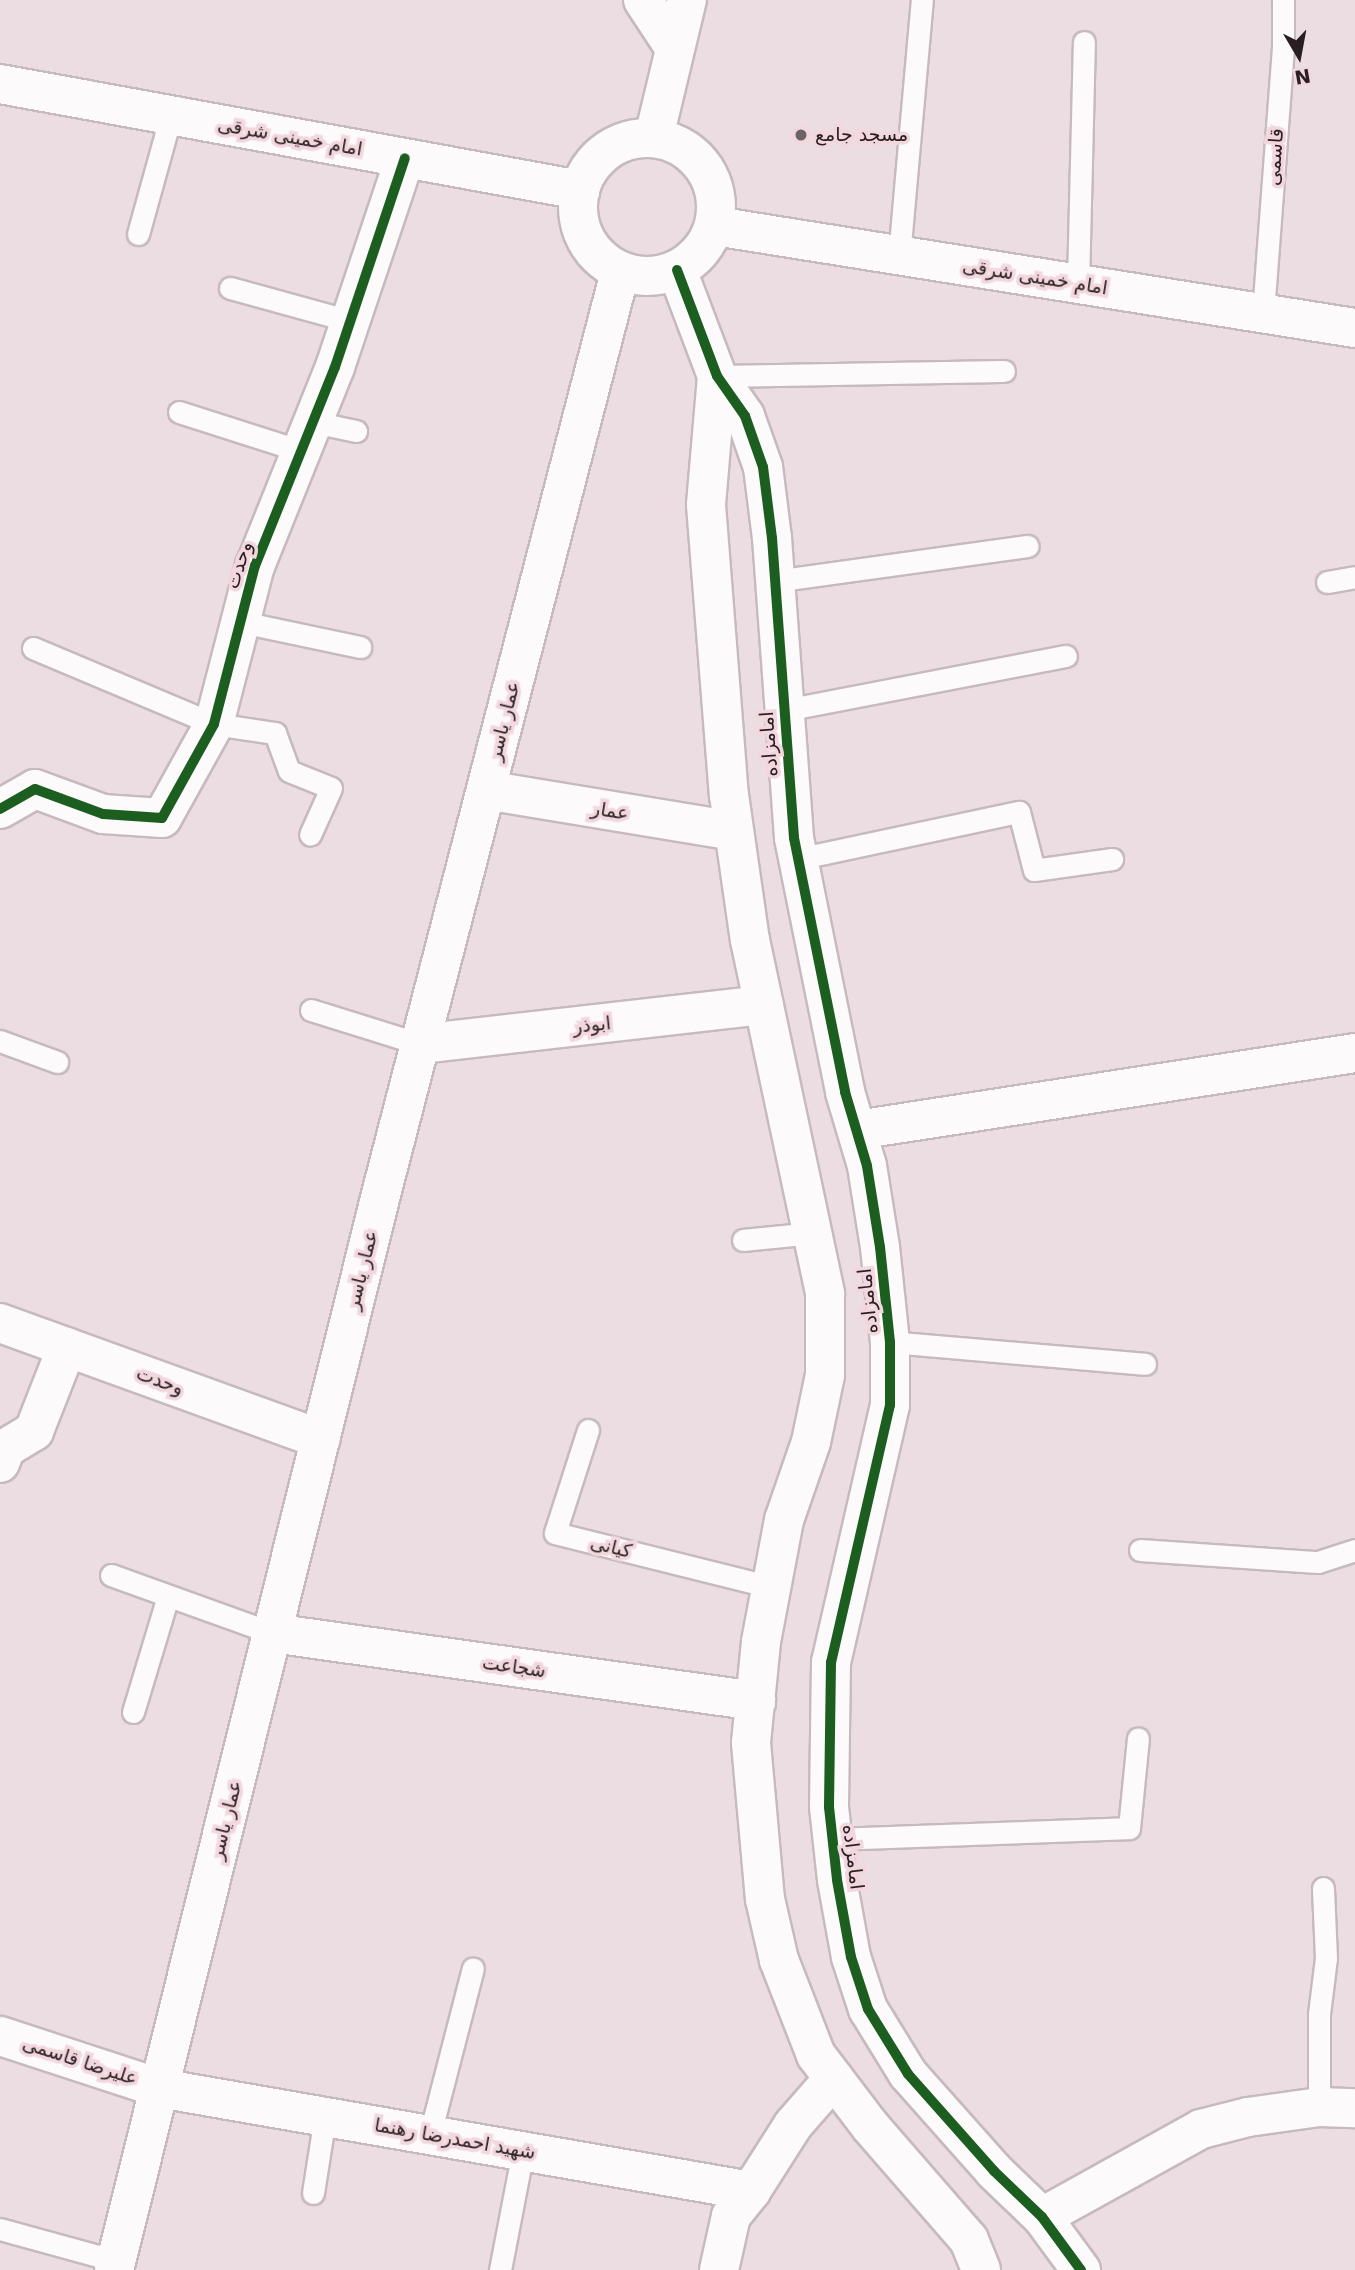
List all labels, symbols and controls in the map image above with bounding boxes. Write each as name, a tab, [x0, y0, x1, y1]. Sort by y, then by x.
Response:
north arrow	[1264, 21, 1334, 91]
text: N	[1293, 64, 1312, 89]
street label: امام خمینی شرقی	[216, 113, 364, 161]
place label: مسجد جامع	[815, 124, 908, 146]
marker: مسجد جامع	[793, 127, 809, 143]
street label: قاسمی	[1262, 127, 1288, 187]
street label: امام خمینی شرقی	[961, 254, 1109, 300]
street label: وحدت	[221, 538, 257, 592]
street label: عمار یاسر	[483, 679, 525, 763]
street label: امامزاده	[755, 710, 783, 778]
street label: عمار	[590, 797, 630, 825]
street label: ابوذر	[572, 1012, 612, 1038]
street label: عمار یاسر	[341, 1228, 383, 1312]
street label: امامزاده	[853, 1267, 883, 1335]
street label: وحدت	[133, 1362, 187, 1400]
street label: کیانی	[588, 1531, 634, 1563]
street label: شجاعت	[481, 1651, 547, 1683]
street label: عمار یاسر	[205, 1778, 247, 1862]
street label: امامزاده	[838, 1823, 868, 1891]
street label: علیرضا قاسمی	[20, 2032, 140, 2090]
street label: شهید احمدرضا رهنما	[373, 2114, 537, 2164]

